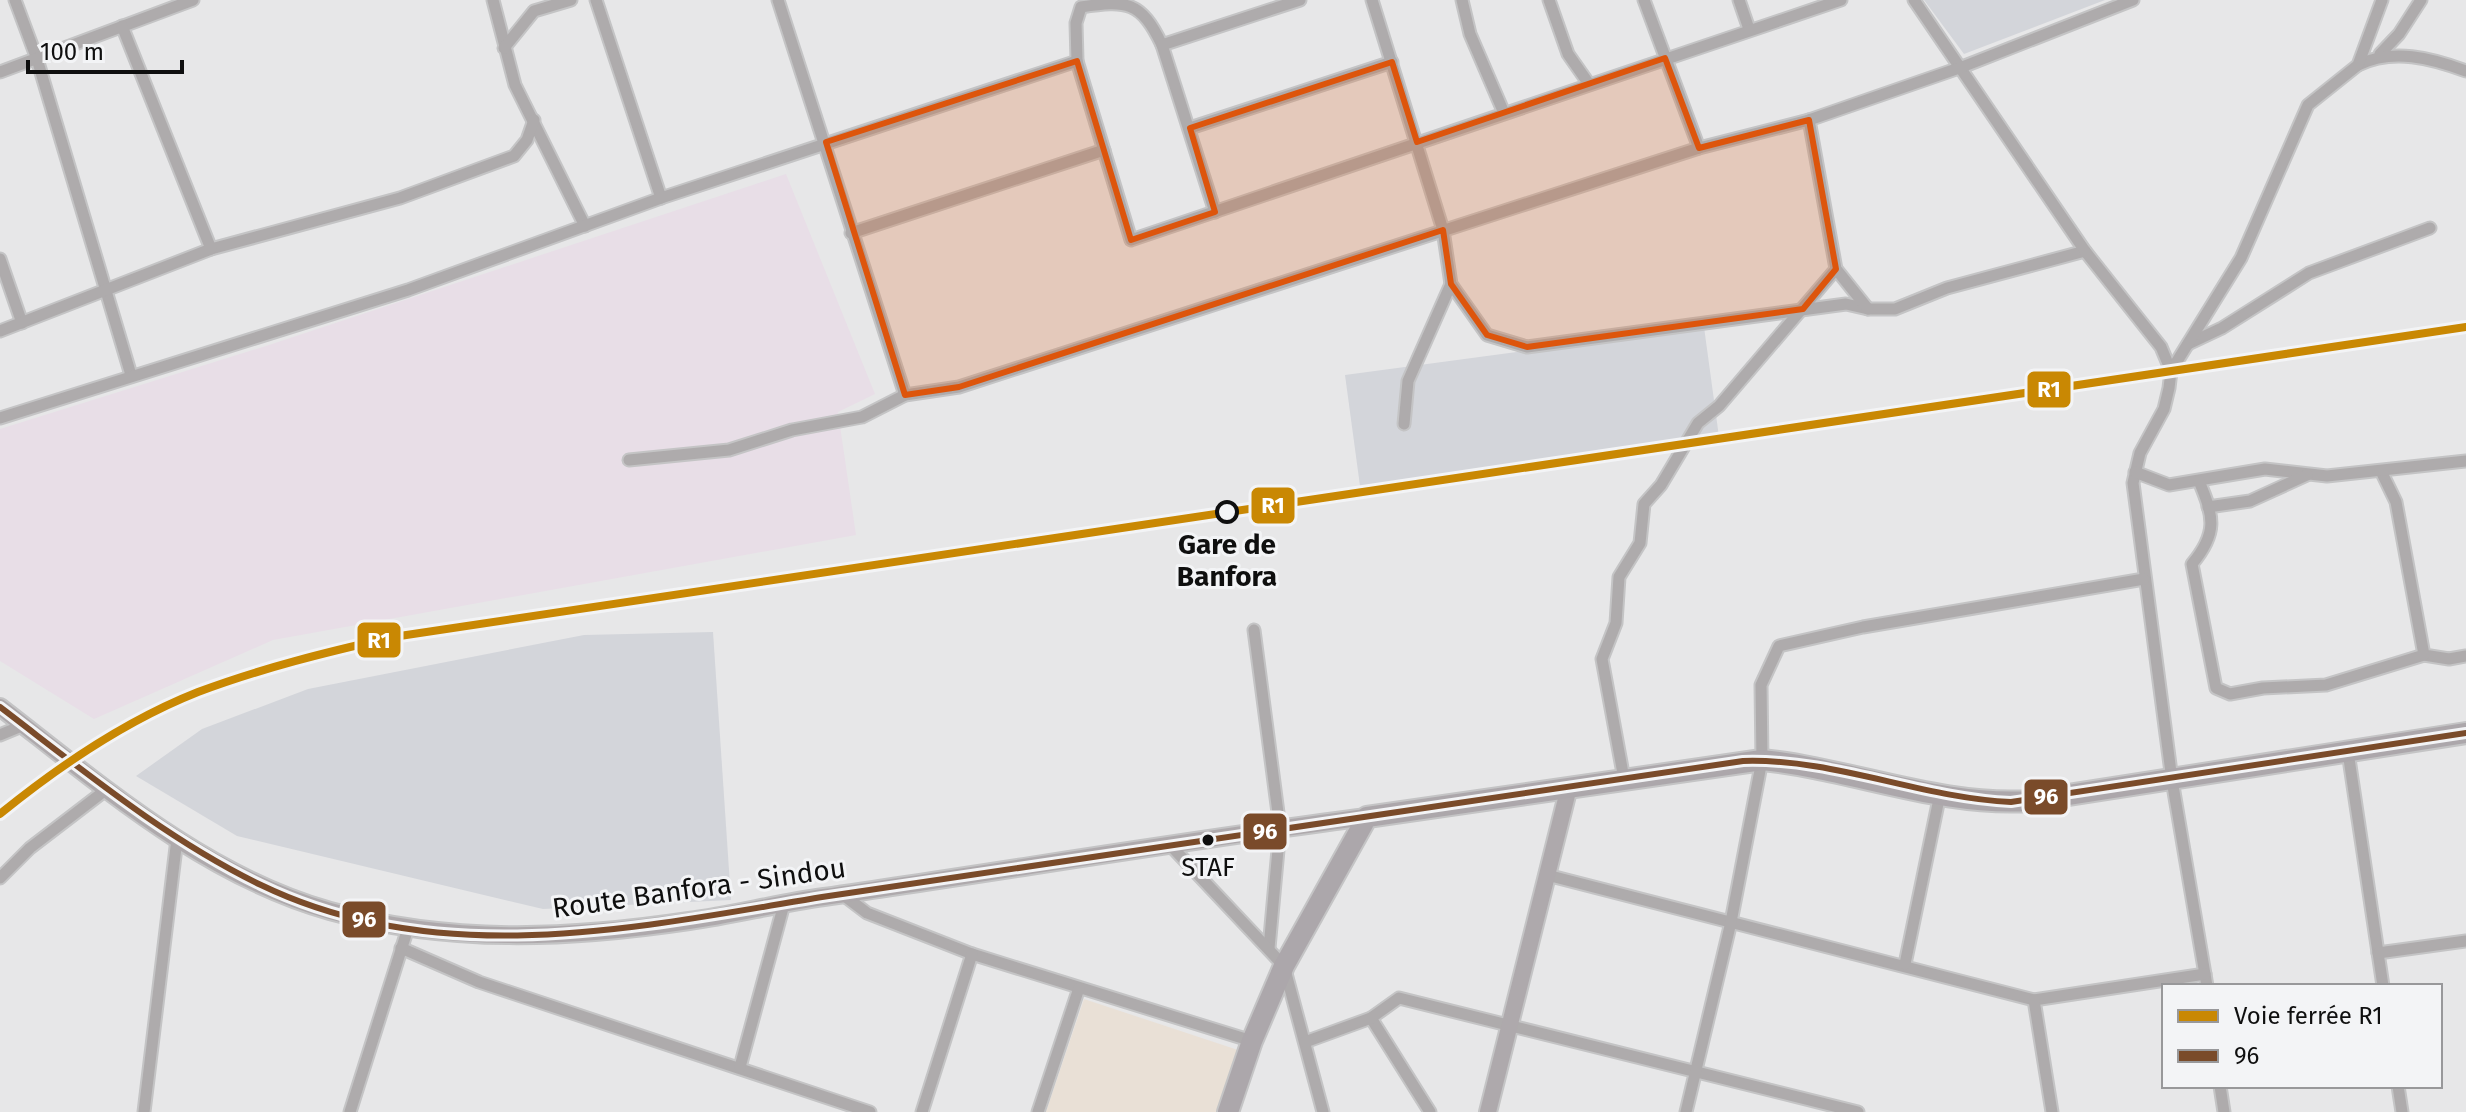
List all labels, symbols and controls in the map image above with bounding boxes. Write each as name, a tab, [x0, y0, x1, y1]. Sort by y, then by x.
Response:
scale bar	[28, 24, 182, 74]
text: 100 m	[40, 38, 104, 66]
line badge: R1	[2026, 370, 2072, 409]
text: R1	[2037, 376, 2061, 403]
line badge: R1	[1250, 486, 1296, 525]
text: R1	[1261, 492, 1285, 519]
marker: Gare de Banfora	[1216, 501, 1238, 523]
place label: Gare de Banfora	[1177, 528, 1277, 593]
line badge: R1	[356, 621, 402, 659]
text: R1	[367, 627, 391, 654]
line badge: 96	[2023, 778, 2069, 816]
text: 96	[2034, 783, 2058, 810]
line badge: 96	[1242, 812, 1288, 851]
text: 96	[1253, 818, 1277, 845]
marker: STAF	[1200, 832, 1216, 848]
street label: Route Banfora - Sindou	[550, 851, 848, 925]
place label: STAF	[1181, 852, 1235, 883]
line badge: 96	[341, 900, 387, 939]
text: 96	[352, 906, 376, 933]
legend	[2162, 984, 2442, 1088]
text: Voie ferrée R1	[2234, 1002, 2383, 1030]
text: 96	[2234, 1042, 2259, 1070]

